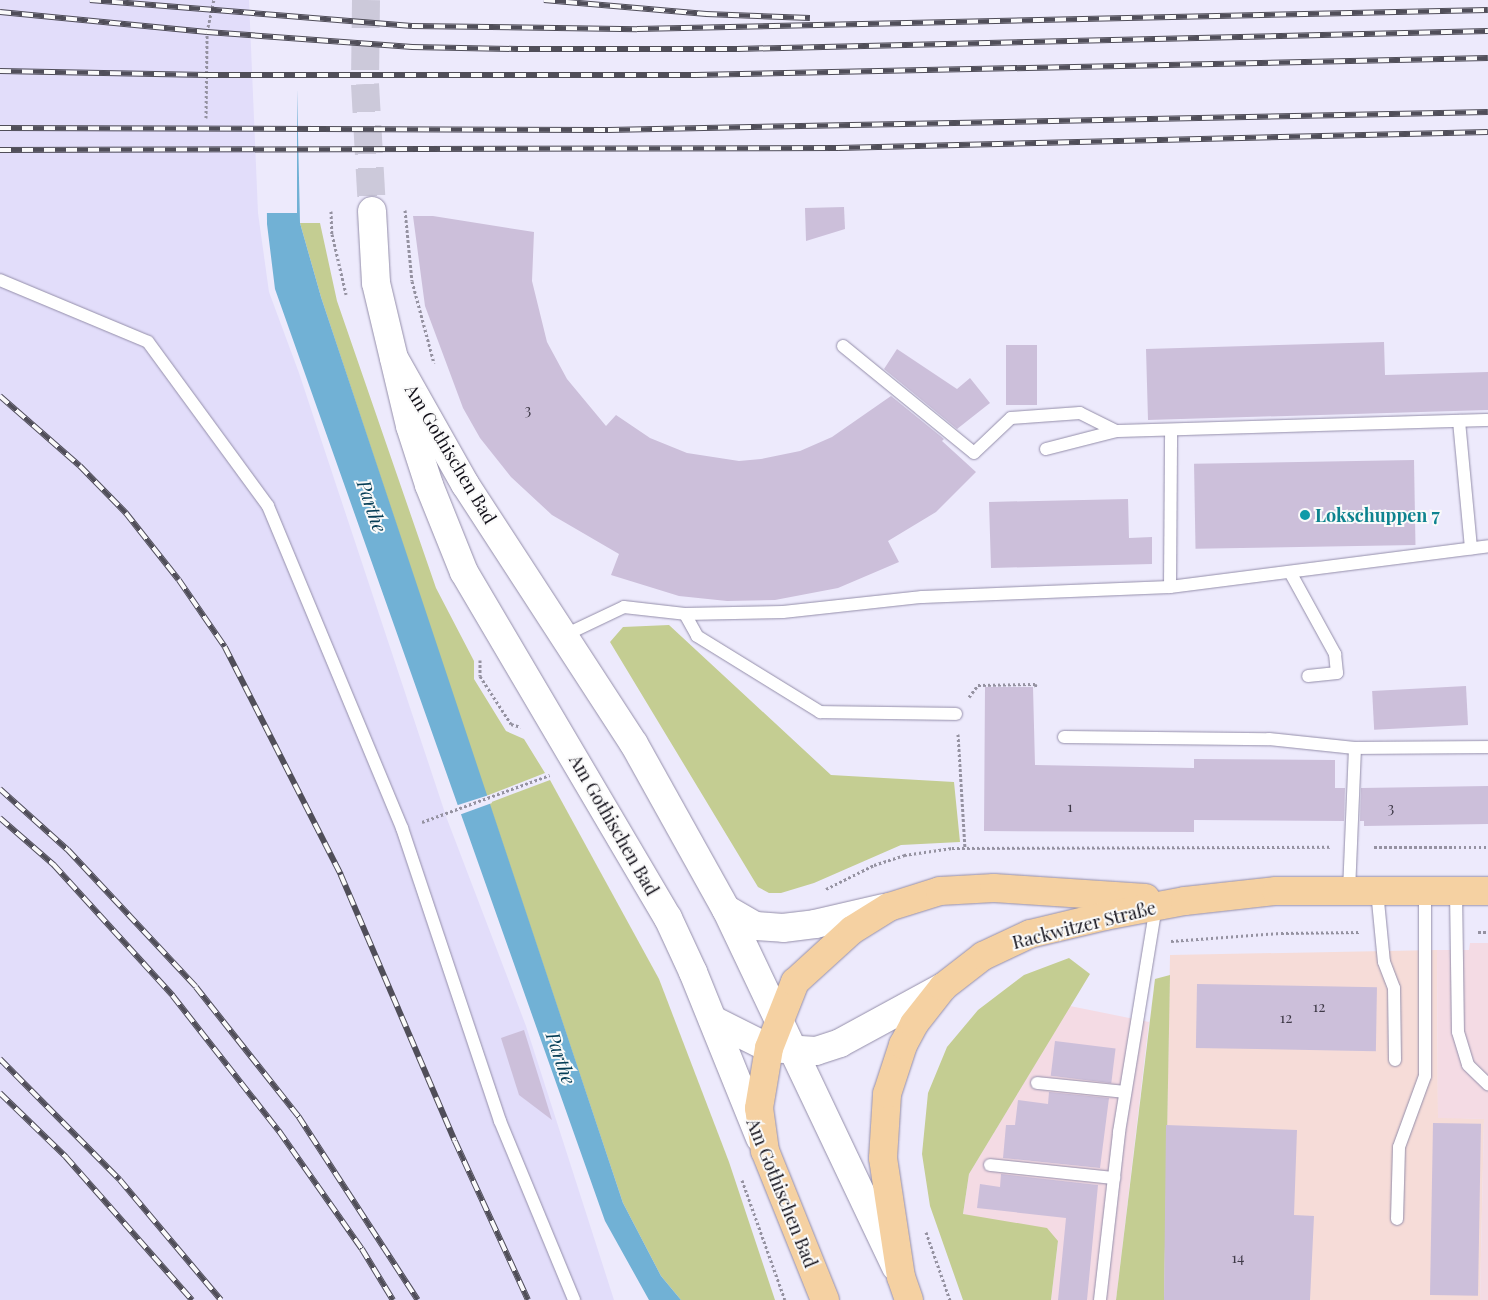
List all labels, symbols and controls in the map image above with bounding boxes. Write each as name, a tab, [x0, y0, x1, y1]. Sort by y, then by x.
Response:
street label: Am Gothischen Bad	[401, 380, 501, 528]
house number: 3	[525, 401, 531, 419]
water label: Parthe	[352, 477, 392, 535]
place label: Lokschuppen 7	[1315, 504, 1440, 526]
marker: Lokschuppen 7	[1299, 509, 1311, 521]
street label: Am Gothischen Bad	[565, 751, 663, 899]
house number: 1	[1067, 798, 1073, 816]
house number: 3	[1388, 799, 1394, 817]
street label: Rackwitzer Straße	[1010, 897, 1158, 953]
house number: 12	[1313, 998, 1325, 1016]
house number: 12	[1280, 1009, 1292, 1027]
water label: Parthe	[541, 1029, 581, 1087]
street label: Am Gothischen Bad	[742, 1115, 822, 1271]
house number: 14	[1232, 1249, 1244, 1267]

